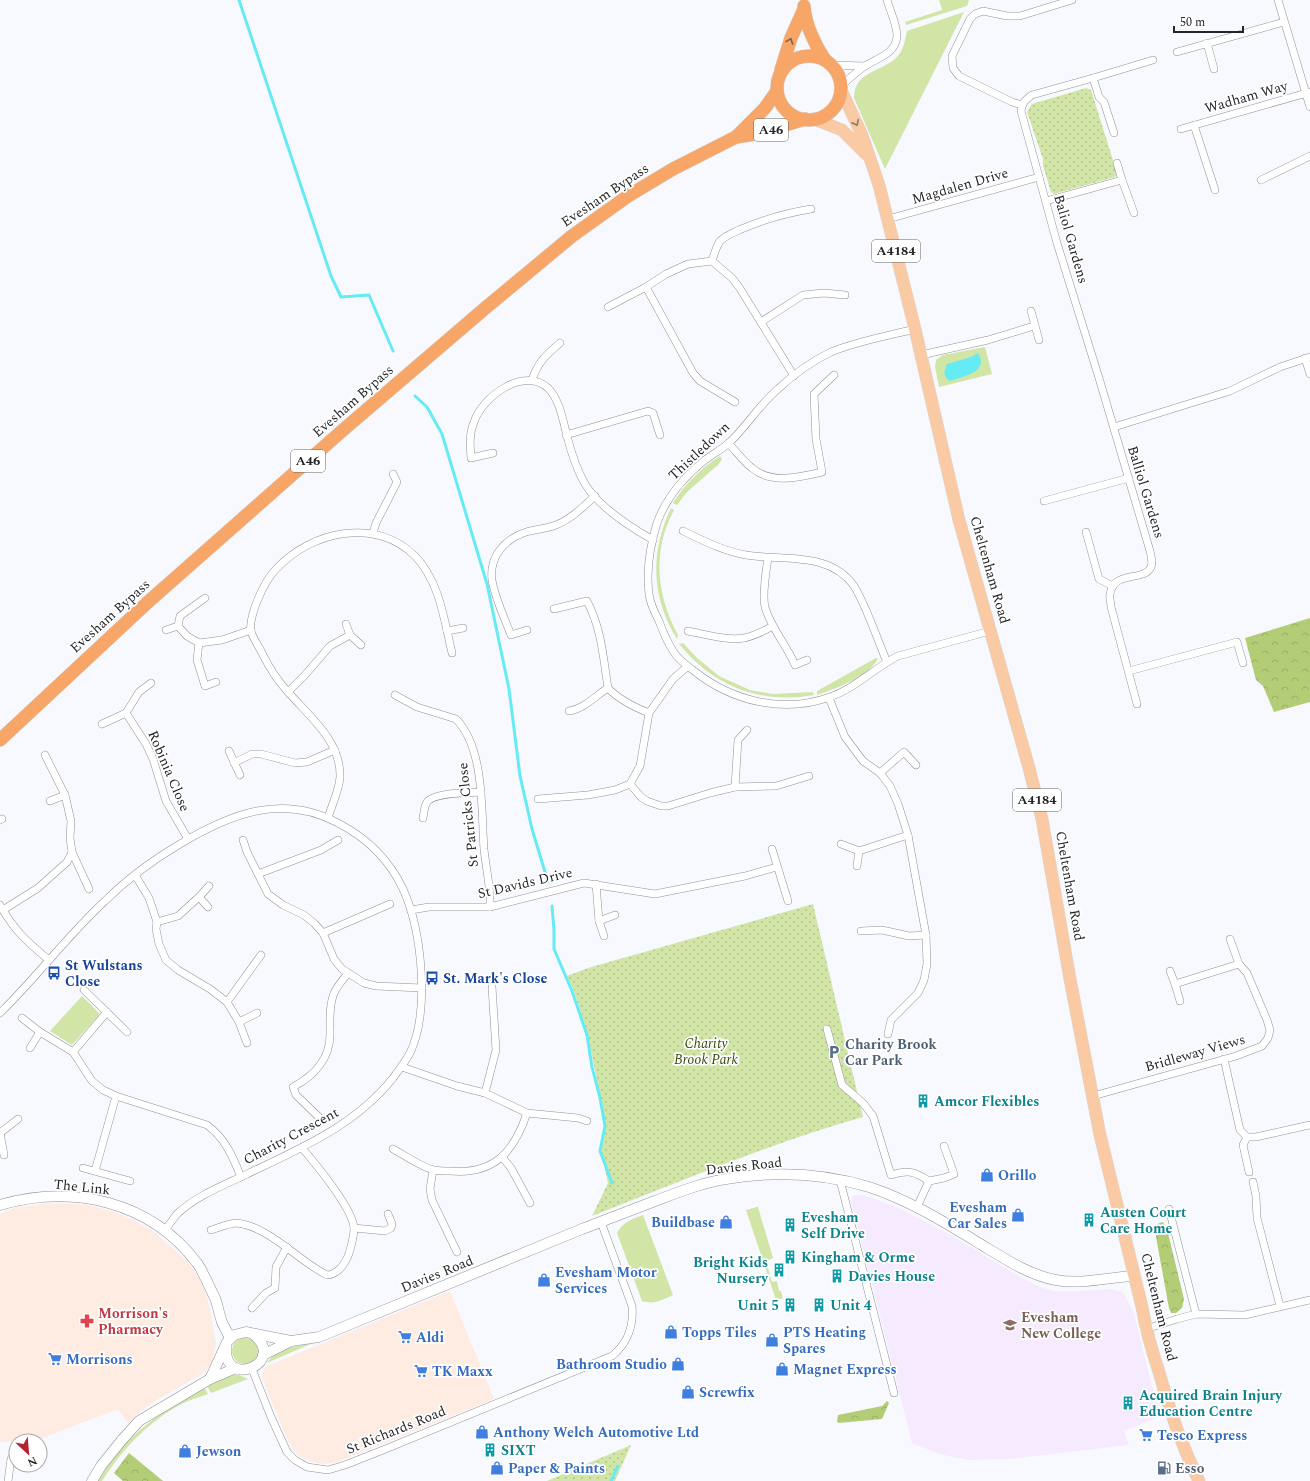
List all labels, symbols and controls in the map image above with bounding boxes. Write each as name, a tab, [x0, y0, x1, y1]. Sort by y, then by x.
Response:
scale bar	[1174, 8, 1243, 34]
text: 50 m	[1180, 13, 1205, 32]
one-way arrow	[786, 37, 794, 44]
street label: Wadham Way	[1202, 75, 1291, 119]
road number: A46	[754, 119, 788, 141]
one-way arrow	[851, 119, 859, 126]
street label: Evesham Bypass	[557, 158, 653, 232]
street label: Magdalen Drive	[909, 162, 1011, 210]
street label: Baliol Gardens	[1048, 192, 1094, 286]
road number: A4184	[872, 240, 920, 262]
street label: Evesham Bypass	[308, 360, 398, 442]
street label: Thistledown	[663, 417, 735, 485]
street label: Balliol Gardens	[1122, 443, 1170, 541]
road number: A46	[291, 450, 325, 472]
street label: Cheltenham Road	[965, 514, 1015, 626]
street label: Evesham Bypass	[65, 574, 155, 658]
street label: Robinia Close	[142, 727, 196, 815]
street label: St Patricks Close	[452, 761, 484, 868]
road number: A4184	[1013, 789, 1061, 811]
street label: Cheltenham Road	[1050, 829, 1090, 943]
street label: St Davids Drive	[476, 862, 575, 904]
place label: St Wulstans Close	[65, 955, 143, 992]
bus stop icon: St Wulstans Close	[46, 965, 62, 981]
place label: St. Mark's Close	[443, 968, 548, 989]
bus stop icon: St. Mark's Close	[424, 970, 440, 986]
street label: Bridleway Views	[1142, 1029, 1248, 1077]
park label: Charity Brook Park	[674, 1033, 738, 1070]
place label: Charity Brook Car Park	[845, 1034, 937, 1071]
parking icon: Charity Brook Car Park	[826, 1044, 842, 1060]
place label: Amcor Flexibles	[934, 1091, 1039, 1112]
building icon: Amcor Flexibles	[915, 1093, 931, 1109]
street label: Charity Crescent	[240, 1102, 342, 1170]
street label: Davies Road	[705, 1152, 783, 1180]
place label: Orillo	[998, 1165, 1037, 1186]
shop icon: Orillo	[979, 1167, 995, 1183]
street label: The Link	[53, 1174, 112, 1200]
place label: Evesham Car Sales	[947, 1197, 1007, 1234]
place label: Austen Court Care Home	[1100, 1202, 1187, 1239]
place label: Evesham Self Drive	[801, 1207, 865, 1244]
shop icon: Evesham Car Sales	[1010, 1207, 1026, 1223]
place label: Buildbase	[651, 1212, 715, 1233]
building icon: Austen Court Care Home	[1081, 1212, 1097, 1228]
shop icon: Buildbase	[718, 1214, 734, 1230]
building icon: Evesham Self Drive	[782, 1217, 798, 1233]
place label: Kingham & Orme	[801, 1247, 915, 1268]
building icon: Kingham & Orme	[782, 1249, 798, 1265]
street label: Davies Road	[398, 1250, 477, 1298]
street label: Cheltenham Road	[1135, 1251, 1183, 1364]
place label: Bright Kids Nursery	[693, 1252, 769, 1289]
place label: Evesham Motor Services	[555, 1262, 657, 1299]
building icon: Bright Kids Nursery	[771, 1262, 787, 1278]
place label: Davies House	[848, 1266, 935, 1287]
building icon: Davies House	[829, 1268, 845, 1284]
shop icon: Evesham Motor Services	[536, 1272, 552, 1288]
place label: Unit 5	[737, 1295, 779, 1316]
place label: Unit 4	[830, 1295, 872, 1316]
building icon: Unit 5	[782, 1297, 798, 1313]
building icon: Unit 4	[811, 1297, 827, 1313]
place label: Morrison's Pharmacy	[98, 1303, 168, 1340]
place label: Evesham New College	[1021, 1307, 1101, 1344]
pharmacy icon: Morrison's Pharmacy	[79, 1313, 95, 1329]
school or university icon: Evesham New College	[1002, 1317, 1018, 1333]
place label: Topps Tiles	[682, 1322, 757, 1343]
place label: PTS Heating Spares	[783, 1322, 866, 1359]
shop icon: Topps Tiles	[663, 1324, 679, 1340]
place label: Aldi	[416, 1327, 445, 1348]
supermarket icon: Aldi	[397, 1329, 413, 1345]
shop icon: PTS Heating Spares	[764, 1332, 780, 1348]
place label: Morrisons	[66, 1349, 133, 1370]
supermarket icon: Morrisons	[47, 1351, 63, 1367]
place label: Bathroom Studio	[556, 1354, 667, 1375]
shop icon: Bathroom Studio	[670, 1356, 686, 1372]
place label: Magnet Express	[793, 1359, 897, 1380]
place label: TK Maxx	[432, 1361, 493, 1382]
shop icon: Magnet Express	[774, 1361, 790, 1377]
supermarket icon: TK Maxx	[413, 1363, 429, 1379]
place label: Screwfix	[699, 1382, 755, 1403]
shop icon: Screwfix	[680, 1384, 696, 1400]
place label: Acquired Brain Injury Education Centre	[1139, 1385, 1283, 1422]
building icon: Acquired Brain Injury Education Centre	[1120, 1395, 1136, 1411]
street label: St Richards Road	[343, 1400, 449, 1460]
place label: Anthony Welch Automotive Ltd	[493, 1422, 699, 1443]
shop icon: Anthony Welch Automotive Ltd	[474, 1424, 490, 1440]
place label: Tesco Express	[1157, 1425, 1247, 1446]
supermarket icon: Tesco Express	[1138, 1427, 1154, 1443]
north arrow	[8, 1433, 48, 1473]
place label: SIXT	[501, 1440, 536, 1461]
place label: Jewson	[196, 1441, 242, 1462]
building icon: SIXT	[482, 1442, 498, 1458]
shop icon: Jewson	[177, 1443, 193, 1459]
text: N	[24, 1452, 40, 1471]
place label: Paper & Paints	[508, 1458, 605, 1479]
place label: Esso	[1175, 1458, 1205, 1479]
shop icon: Paper & Paints	[489, 1460, 505, 1476]
fuel station icon: Esso	[1156, 1460, 1172, 1476]

